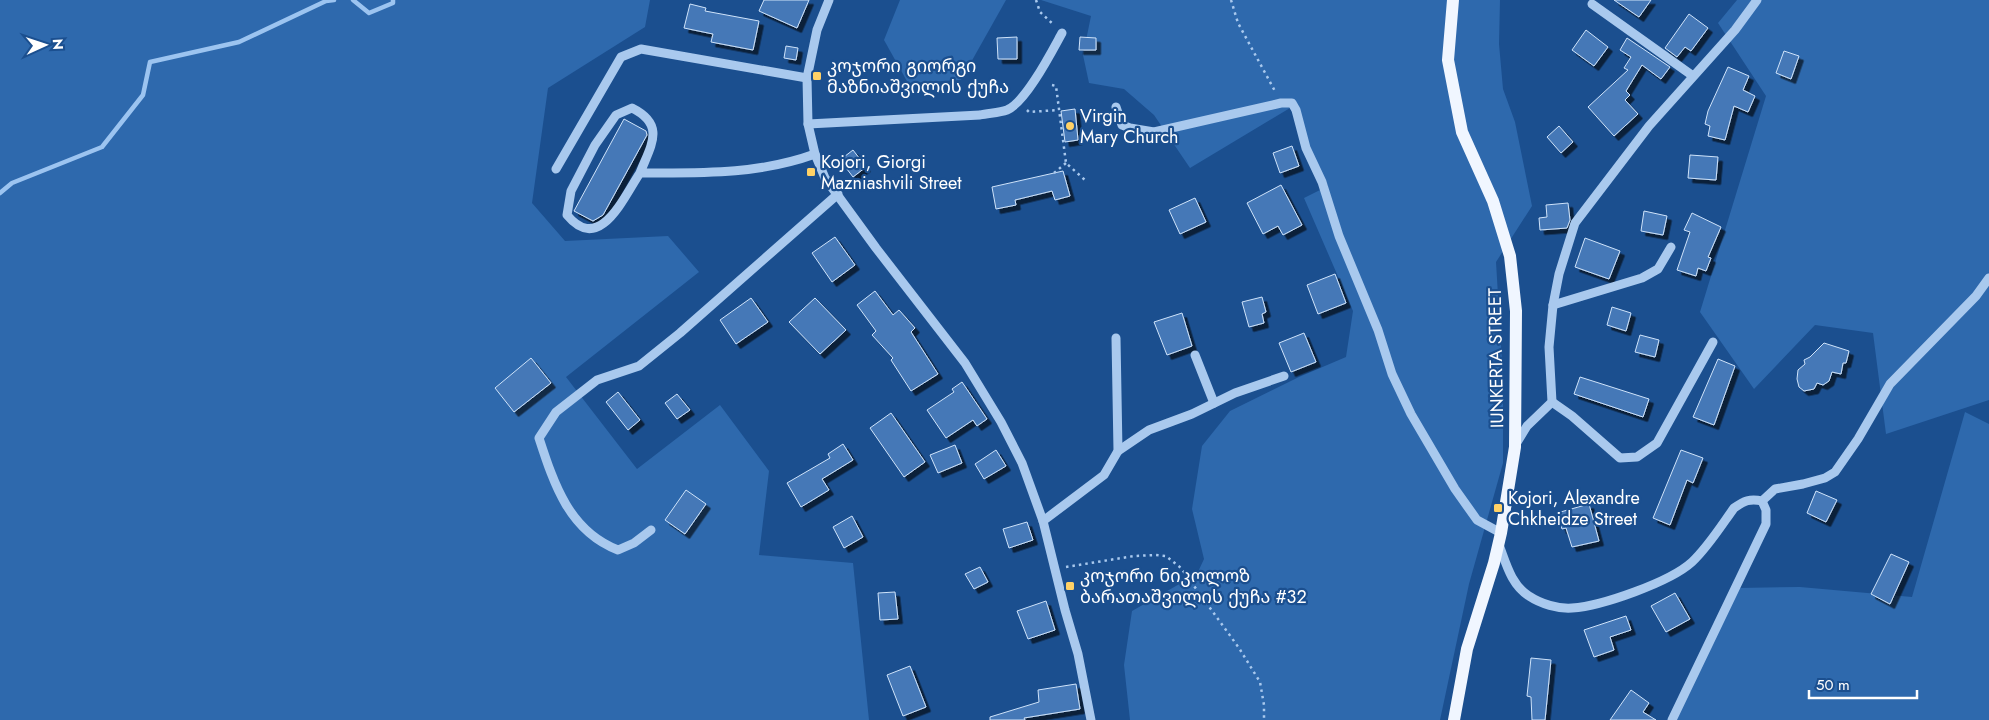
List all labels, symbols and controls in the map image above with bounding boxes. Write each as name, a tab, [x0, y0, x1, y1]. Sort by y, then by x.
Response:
north arrow	[20, 20, 70, 70]
text: N	[48, 38, 68, 50]
place label: კოჯორი გიორგი მაზნიაშვილის ქუჩა	[827, 53, 1009, 100]
marker: კოჯორი გიორგი მაზნიაშვილის ქუჩა	[811, 70, 823, 82]
place label: Virgin Mary Church	[1080, 103, 1178, 150]
marker: Virgin Mary Church	[1064, 120, 1076, 132]
place label: Kojori, Giorgi Mazniashvili Street	[821, 149, 962, 196]
marker: Kojori, Giorgi Mazniashvili Street	[805, 166, 817, 178]
street label: IUNKERTA STREET	[1482, 287, 1510, 428]
place label: Kojori, Alexandre Chkheidze Street	[1508, 485, 1640, 532]
marker: Kojori, Alexandre Chkheidze Street	[1492, 502, 1504, 514]
place label: კოჯორი ნიკოლოზ ბარათაშვილის ქუჩა #32	[1080, 563, 1307, 610]
marker: კოჯორი ნიკოლოზ ბარათაშვილის ქუჩა #32	[1064, 580, 1076, 592]
scale bar	[1809, 668, 1916, 700]
text: 50 m	[1816, 674, 1850, 696]

